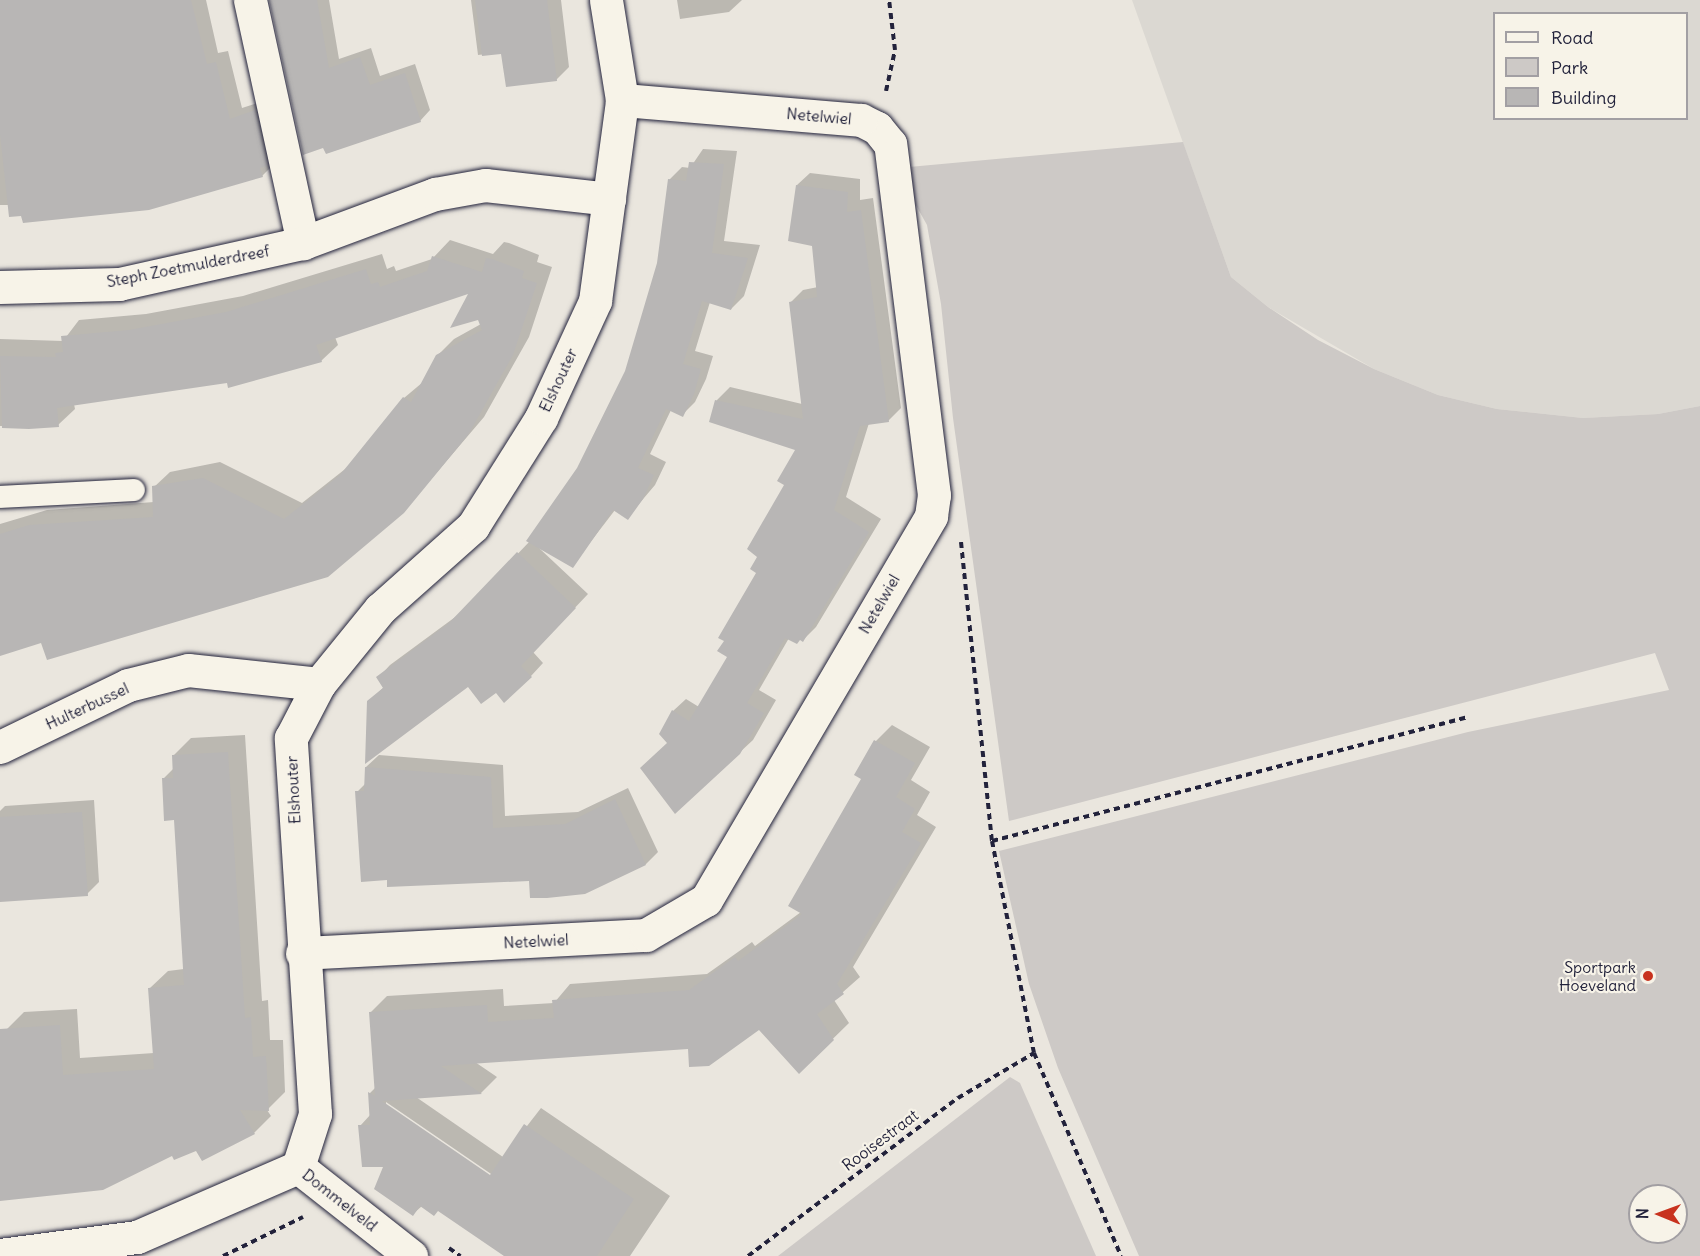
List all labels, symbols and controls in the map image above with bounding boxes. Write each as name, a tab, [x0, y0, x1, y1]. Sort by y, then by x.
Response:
legend	[1493, 12, 1688, 120]
text: Road	[1551, 26, 1593, 49]
text: Park	[1551, 56, 1588, 79]
text: Building	[1551, 86, 1616, 109]
street label: Netelwiel	[786, 104, 852, 128]
street label: Steph Zoetmulderdreef	[105, 241, 271, 291]
street label: Elshouter	[535, 345, 581, 415]
street label: Netelwiel	[854, 571, 904, 637]
street label: Hulterbussel	[42, 678, 132, 734]
street label: Elshouter	[282, 755, 304, 825]
street label: Netelwiel	[503, 930, 569, 952]
place label: Sportpark Hoeveland	[1559, 957, 1636, 995]
marker: Sportpark Hoeveland	[1641, 969, 1655, 983]
street label: Rooisestraat	[838, 1105, 922, 1175]
street label: Dommelveld	[299, 1165, 381, 1235]
north arrow	[1628, 1184, 1688, 1244]
text: N	[1632, 1208, 1652, 1219]

